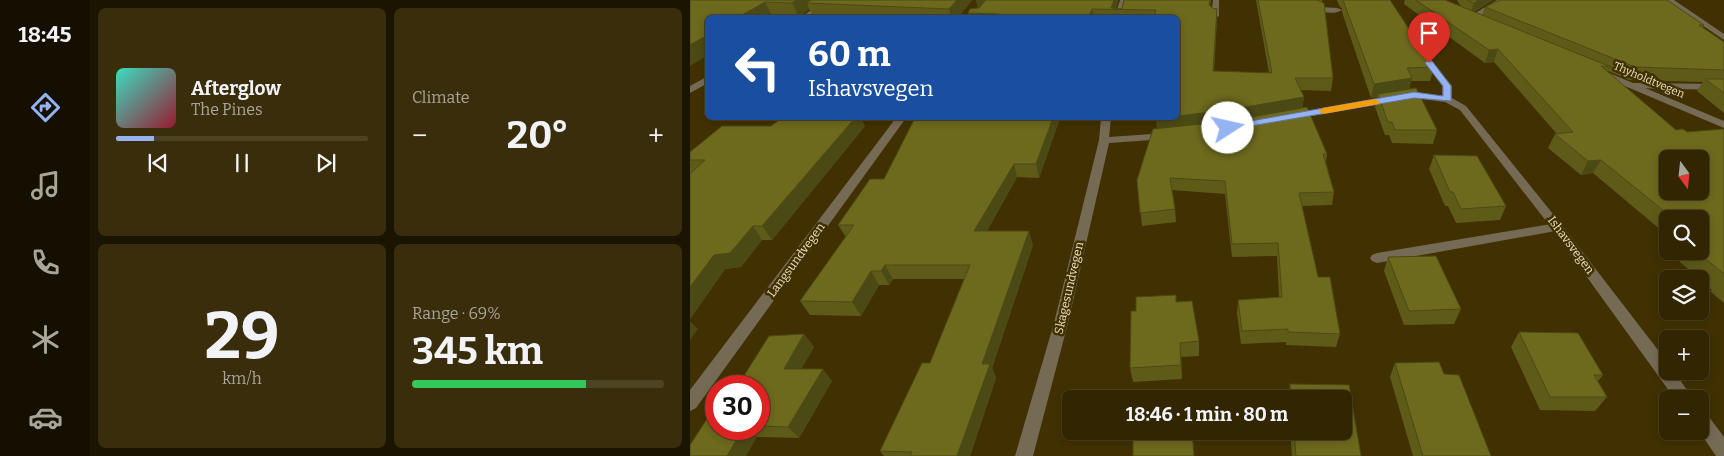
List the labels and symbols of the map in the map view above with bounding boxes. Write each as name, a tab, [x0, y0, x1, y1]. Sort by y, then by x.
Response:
pin	[1408, 12, 1450, 63]
street label: Thyholdtvegen	[1612, 59, 1686, 101]
position arrow	[1201, 101, 1253, 153]
north arrow	[1659, 150, 1709, 200]
street label: Ishavsvegen	[1545, 213, 1597, 277]
street label: Langsundvegen	[764, 220, 828, 300]
street label: Skagesundvegen	[1052, 240, 1087, 336]
speed limit sign: 30	[705, 375, 770, 440]

